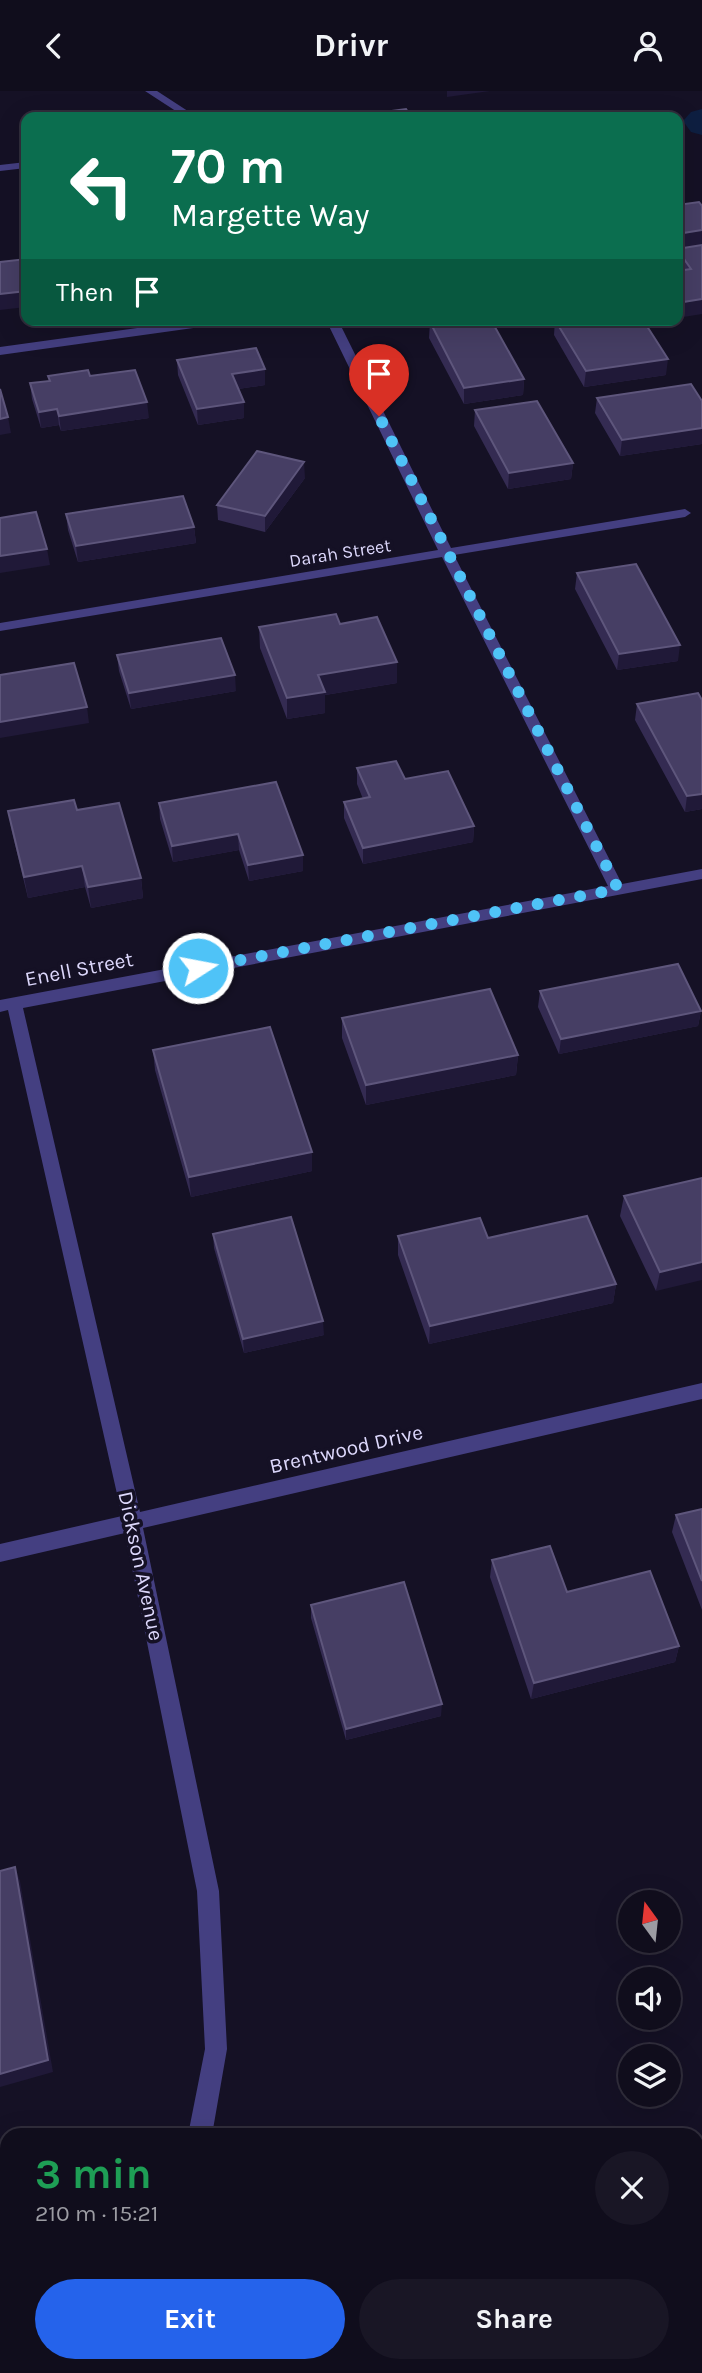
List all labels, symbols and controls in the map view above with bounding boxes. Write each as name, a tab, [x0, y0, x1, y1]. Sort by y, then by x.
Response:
icon: back	[35, 27, 73, 65]
text: Drivr	[314, 27, 388, 64]
icon: person	[629, 27, 667, 65]
text: 70 m	[171, 138, 285, 195]
icon: left	[56, 140, 147, 231]
text: Margette Way	[171, 197, 369, 234]
icon: arrive	[128, 273, 166, 311]
text: Then	[56, 277, 114, 308]
pin	[349, 344, 409, 416]
icon: arrive	[360, 355, 398, 393]
street label: Darah Street	[288, 534, 393, 572]
position arrow	[161, 931, 235, 1005]
street label: Enell Street	[23, 947, 135, 991]
street label: Brentwood Drive	[267, 1420, 425, 1478]
street label: Dickson Avenue	[113, 1489, 169, 1643]
north arrow	[618, 1890, 681, 1953]
map controls	[618, 1890, 681, 2107]
button: sound	[618, 1967, 681, 2030]
button: layers	[618, 2044, 681, 2107]
text: 3 min	[35, 2149, 152, 2199]
button: close	[595, 2151, 669, 2225]
text: 210 m · 15:21	[35, 2200, 158, 2227]
button: Exit	[35, 2279, 345, 2359]
button: Share	[359, 2279, 669, 2359]

